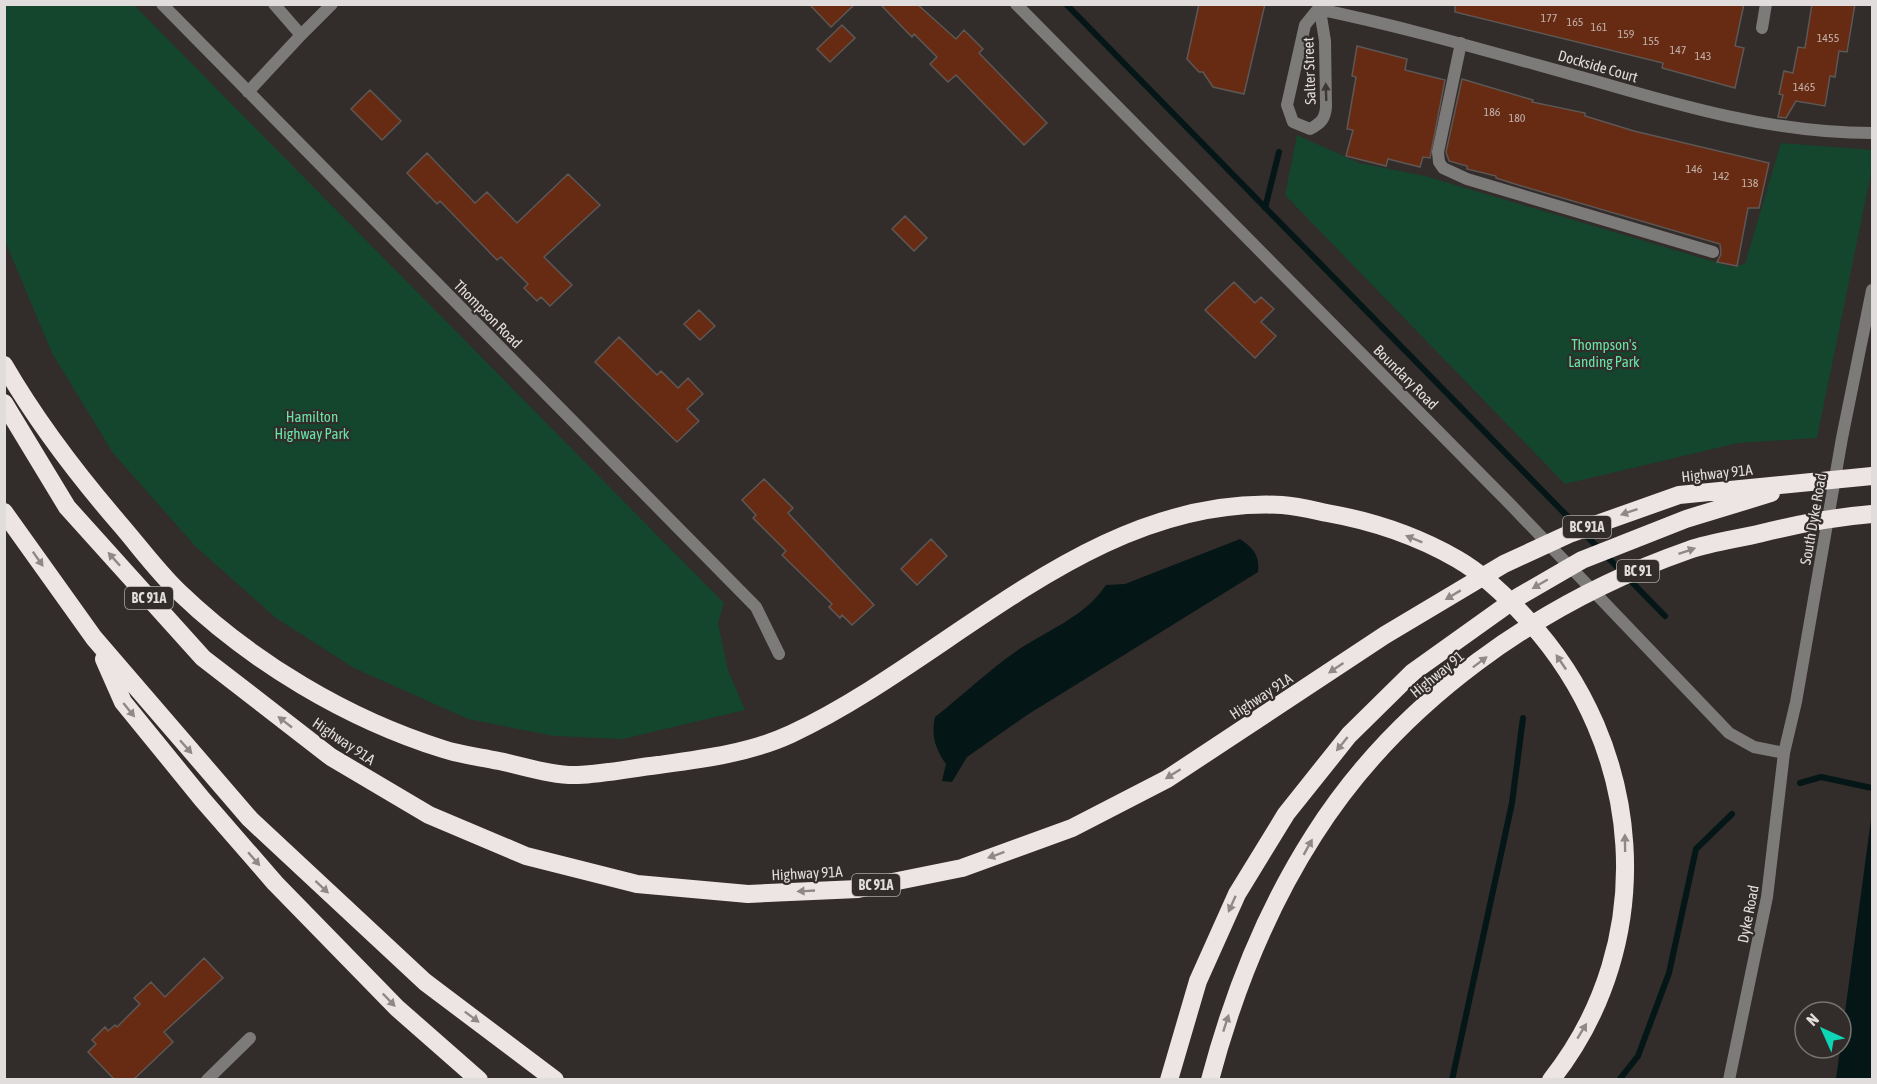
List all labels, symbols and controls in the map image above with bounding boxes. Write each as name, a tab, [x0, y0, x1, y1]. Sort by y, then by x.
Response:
house number: 177	[1541, 11, 1558, 25]
house number: 165	[1567, 15, 1583, 29]
house number: 161	[1591, 20, 1608, 34]
house number: 159	[1618, 27, 1635, 41]
house number: 1455	[1817, 31, 1839, 45]
house number: 155	[1643, 34, 1659, 48]
street label: Salter Street	[1299, 37, 1319, 105]
house number: 147	[1670, 43, 1687, 57]
street label: Dockside Court	[1556, 47, 1640, 85]
house number: 143	[1695, 49, 1711, 63]
house number: 1465	[1793, 80, 1815, 94]
one-way arrow	[1321, 83, 1331, 102]
house number: 186	[1484, 105, 1501, 119]
house number: 180	[1509, 111, 1526, 125]
house number: 146	[1686, 162, 1703, 176]
house number: 142	[1713, 169, 1729, 183]
house number: 138	[1742, 176, 1759, 190]
street label: Thompson Road	[451, 277, 525, 351]
park label: Thompson's Landing Park	[1568, 336, 1640, 370]
street label: Boundary Road	[1370, 341, 1442, 413]
park label: Hamilton Highway Park	[275, 408, 350, 442]
street label: Highway 91A	[1681, 461, 1754, 485]
street label: South Dyke Road	[1797, 472, 1829, 566]
one-way arrow	[1620, 508, 1638, 518]
road number: BC 91A	[1563, 516, 1611, 538]
one-way arrow	[1405, 534, 1423, 543]
one-way arrow	[1679, 546, 1697, 556]
one-way arrow	[32, 551, 44, 567]
one-way arrow	[108, 552, 121, 567]
road number: BC 91	[1617, 560, 1659, 582]
one-way arrow	[1531, 579, 1548, 589]
road number: BC 91A	[125, 587, 173, 609]
one-way arrow	[1445, 589, 1461, 600]
street label: Highway 91	[1407, 647, 1467, 701]
one-way arrow	[1556, 654, 1567, 670]
one-way arrow	[1472, 657, 1487, 669]
one-way arrow	[1328, 662, 1345, 673]
street label: Highway 91A	[1226, 669, 1296, 723]
one-way arrow	[122, 702, 135, 717]
street label: Highway 91A	[310, 714, 379, 768]
one-way arrow	[277, 715, 293, 728]
one-way arrow	[1337, 736, 1349, 751]
one-way arrow	[179, 739, 192, 754]
one-way arrow	[1165, 769, 1181, 780]
one-way arrow	[1620, 834, 1630, 853]
one-way arrow	[1302, 839, 1313, 855]
one-way arrow	[247, 851, 260, 866]
one-way arrow	[987, 851, 1005, 861]
street label: Highway 91A	[771, 863, 844, 883]
road number: BC 91A	[852, 874, 900, 896]
one-way arrow	[315, 879, 329, 893]
street label: Dyke Road	[1734, 884, 1762, 944]
one-way arrow	[796, 887, 815, 896]
one-way arrow	[1227, 895, 1237, 913]
one-way arrow	[382, 992, 396, 1006]
north arrow	[1793, 1000, 1853, 1060]
one-way arrow	[464, 1010, 479, 1022]
text: N	[1803, 1010, 1822, 1029]
one-way arrow	[1221, 1014, 1231, 1032]
one-way arrow	[1577, 1023, 1588, 1039]

